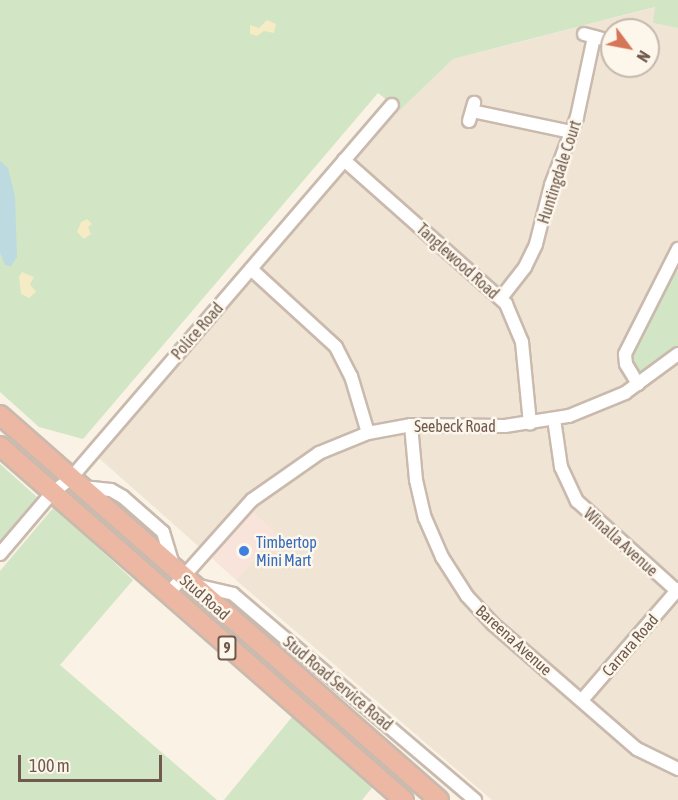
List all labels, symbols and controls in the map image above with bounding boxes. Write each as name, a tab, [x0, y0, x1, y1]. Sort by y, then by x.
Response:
north arrow	[600, 18, 660, 78]
text: N	[633, 48, 654, 65]
street label: Huntingdale Court	[533, 118, 585, 226]
street label: Tanglewood Road	[413, 219, 503, 303]
street label: Police Road	[167, 299, 227, 363]
street label: Seebeck Road	[414, 416, 496, 436]
street label: Winalla Avenue	[580, 504, 662, 580]
place label: Timbertop Mini Mart	[256, 532, 317, 570]
marker: Timbertop Mini Mart	[237, 544, 251, 558]
street label: Stud Road	[176, 570, 234, 624]
street label: Bareena Avenue	[472, 601, 556, 679]
street label: Carrara Road	[598, 610, 662, 680]
street label: Stud Road Service Road	[280, 632, 396, 734]
road number: 9	[216, 636, 238, 660]
scale bar	[21, 743, 165, 781]
text: 100 m	[29, 755, 70, 776]

